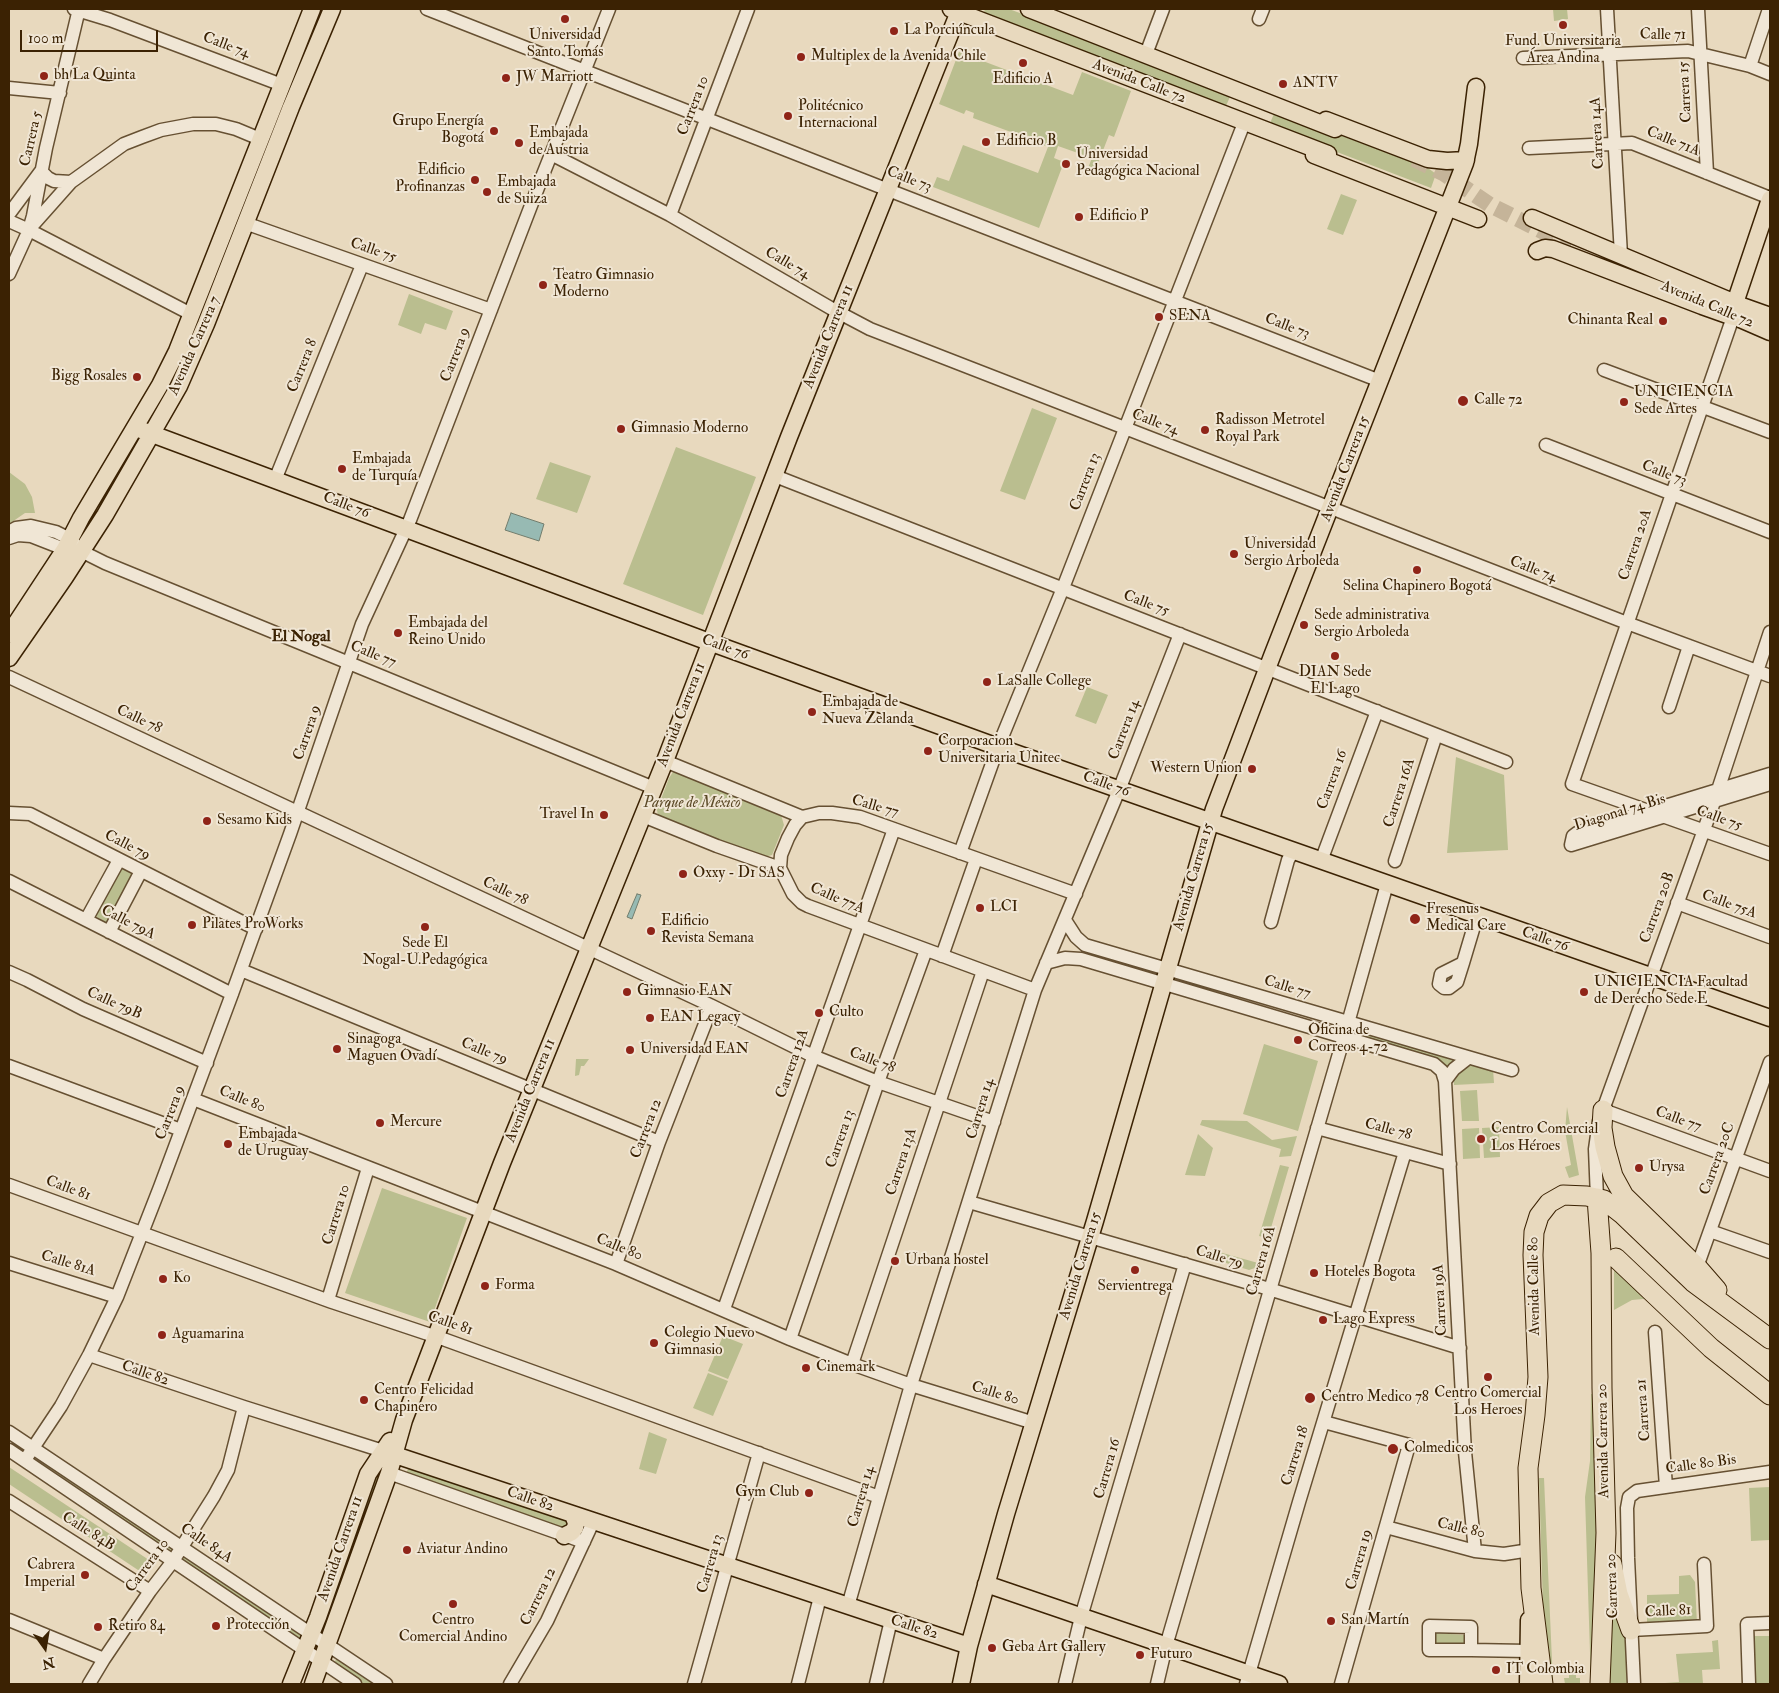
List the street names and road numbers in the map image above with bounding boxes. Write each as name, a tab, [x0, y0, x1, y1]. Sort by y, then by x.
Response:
street label: Calle 71	[1640, 27, 1686, 45]
street label: Calle 74	[200, 29, 252, 63]
street label: Avenida Calle 72	[1090, 56, 1188, 108]
street label: Carrera 15	[1675, 61, 1697, 123]
street label: Carrera 10	[674, 74, 714, 138]
street label: Carrera 14A	[1587, 96, 1609, 170]
street label: Carrera 5	[17, 110, 47, 168]
street label: Calle 71A	[1644, 123, 1702, 161]
street label: Calle 73	[884, 163, 934, 197]
street label: Calle 75	[348, 235, 398, 267]
street label: Calle 74	[761, 244, 813, 284]
street label: Avenida Calle 72	[1658, 277, 1756, 333]
street label: Avenida Carrera 11	[800, 283, 858, 391]
street label: Avenida Carrera 7	[165, 294, 225, 398]
street label: Calle 73	[1262, 310, 1312, 344]
street label: Carrera 9	[437, 325, 475, 385]
street label: Carrera 8	[284, 336, 322, 396]
street label: Calle 74	[1129, 406, 1181, 440]
street label: Avenida Carrera 15	[1318, 414, 1374, 524]
street label: Carrera 13	[1067, 451, 1105, 513]
street label: Calle 73	[1639, 457, 1689, 491]
street label: Calle 76	[320, 489, 372, 523]
street label: Carrera 20A	[1615, 507, 1657, 583]
street label: Calle 74	[1507, 553, 1559, 587]
street label: Calle 75	[1121, 587, 1171, 621]
street label: Calle 76	[699, 631, 751, 665]
street label: Calle 77	[347, 638, 399, 672]
street label: Avenida Carrera 11	[654, 660, 710, 770]
street label: Carrera 14	[1105, 697, 1145, 763]
street label: Calle 78	[113, 702, 165, 738]
street label: Carrera 9	[290, 703, 326, 763]
street label: Carrera 16	[1314, 748, 1352, 812]
street label: Carrera 16A	[1380, 756, 1420, 830]
street label: Calle 76	[1080, 768, 1132, 802]
street label: Diagonal 74 Bis	[1572, 791, 1668, 835]
street label: Calle 77	[849, 792, 901, 822]
street label: Calle 75	[1694, 802, 1744, 836]
street label: Avenida Carrera 15	[1170, 821, 1218, 933]
street label: Calle 79	[101, 827, 153, 865]
street label: Carrera 20B	[1637, 870, 1679, 946]
street label: Calle 78	[479, 874, 531, 910]
street label: Calle 77A	[807, 879, 867, 919]
street label: Calle 75A	[1699, 887, 1759, 923]
street label: Calle 79A	[98, 902, 158, 944]
street label: Calle 76	[1519, 924, 1571, 956]
street label: Calle 77	[1261, 972, 1313, 1004]
street label: Calle 79B	[84, 984, 144, 1024]
street label: Carrera 12A	[773, 1027, 813, 1101]
street label: Calle 79	[458, 1035, 510, 1069]
street label: Avenida Carrera 11	[502, 1037, 560, 1145]
street label: Calle 78	[846, 1044, 898, 1078]
street label: Carrera 14	[963, 1076, 999, 1142]
street label: Carrera 9	[152, 1083, 190, 1143]
street label: Calle 80	[216, 1083, 268, 1117]
street label: Carrera 12	[627, 1097, 667, 1161]
street label: Calle 77	[1652, 1103, 1704, 1137]
street label: Carrera 13	[823, 1107, 859, 1171]
street label: Calle 78	[1362, 1115, 1414, 1145]
street label: Carrera 20C	[1697, 1120, 1739, 1198]
street label: Carrera 13A	[883, 1126, 921, 1198]
street label: Calle 81	[43, 1173, 93, 1205]
street label: Carrera 10	[319, 1183, 355, 1247]
street label: Avenida Carrera 15	[1056, 1210, 1106, 1322]
street label: Carrera 16A	[1243, 1224, 1281, 1298]
street label: Calle 80	[593, 1231, 645, 1265]
street label: Avenida Calle 80	[1525, 1236, 1545, 1336]
street label: Calle 79	[1193, 1242, 1245, 1274]
street label: Calle 81A	[39, 1247, 97, 1281]
street label: Carrera 19A	[1430, 1264, 1452, 1336]
street label: Calle 81	[425, 1308, 475, 1340]
street label: Calle 82	[119, 1358, 171, 1390]
street label: Calle 80	[969, 1378, 1021, 1410]
street label: Carrera 21	[1633, 1378, 1655, 1442]
street label: Avenida Carrera 20	[1594, 1383, 1614, 1499]
street label: Carrera 18	[1278, 1424, 1314, 1488]
street label: Carrera 16	[1091, 1437, 1125, 1501]
street label: Calle 80 Bis	[1665, 1451, 1737, 1479]
street label: Carrera 14	[845, 1464, 879, 1530]
street label: Calle 82	[504, 1484, 556, 1516]
street label: Avenida Carrera 11	[315, 1494, 367, 1604]
street label: Calle 84B	[58, 1509, 118, 1555]
street label: Calle 80	[1435, 1515, 1487, 1543]
street label: Calle 84A	[177, 1520, 235, 1568]
street label: Carrera 19	[1343, 1528, 1377, 1592]
street label: Carrera 13	[694, 1532, 728, 1596]
street label: Carrera 10	[122, 1535, 174, 1597]
street label: Carrera 20	[1603, 1553, 1623, 1619]
street label: Carrera 12	[517, 1565, 561, 1629]
street label: Calle 81	[1644, 1602, 1692, 1622]
street label: Calle 82	[888, 1612, 940, 1644]

